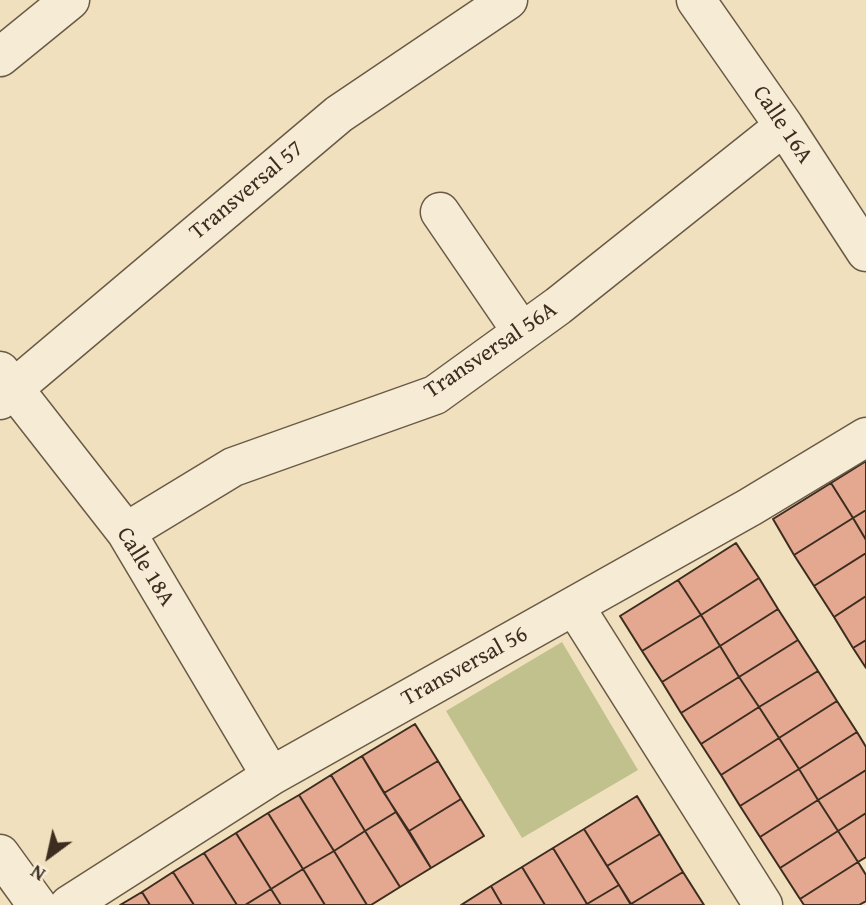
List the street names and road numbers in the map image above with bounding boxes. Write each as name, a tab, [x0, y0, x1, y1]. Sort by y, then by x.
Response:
street label: Calle 16A	[746, 81, 818, 169]
street label: Transversal 57	[185, 135, 309, 247]
street label: Transversal 56A	[420, 297, 562, 405]
street label: Calle 18A	[110, 522, 180, 612]
street label: Transversal 56	[397, 621, 533, 713]

